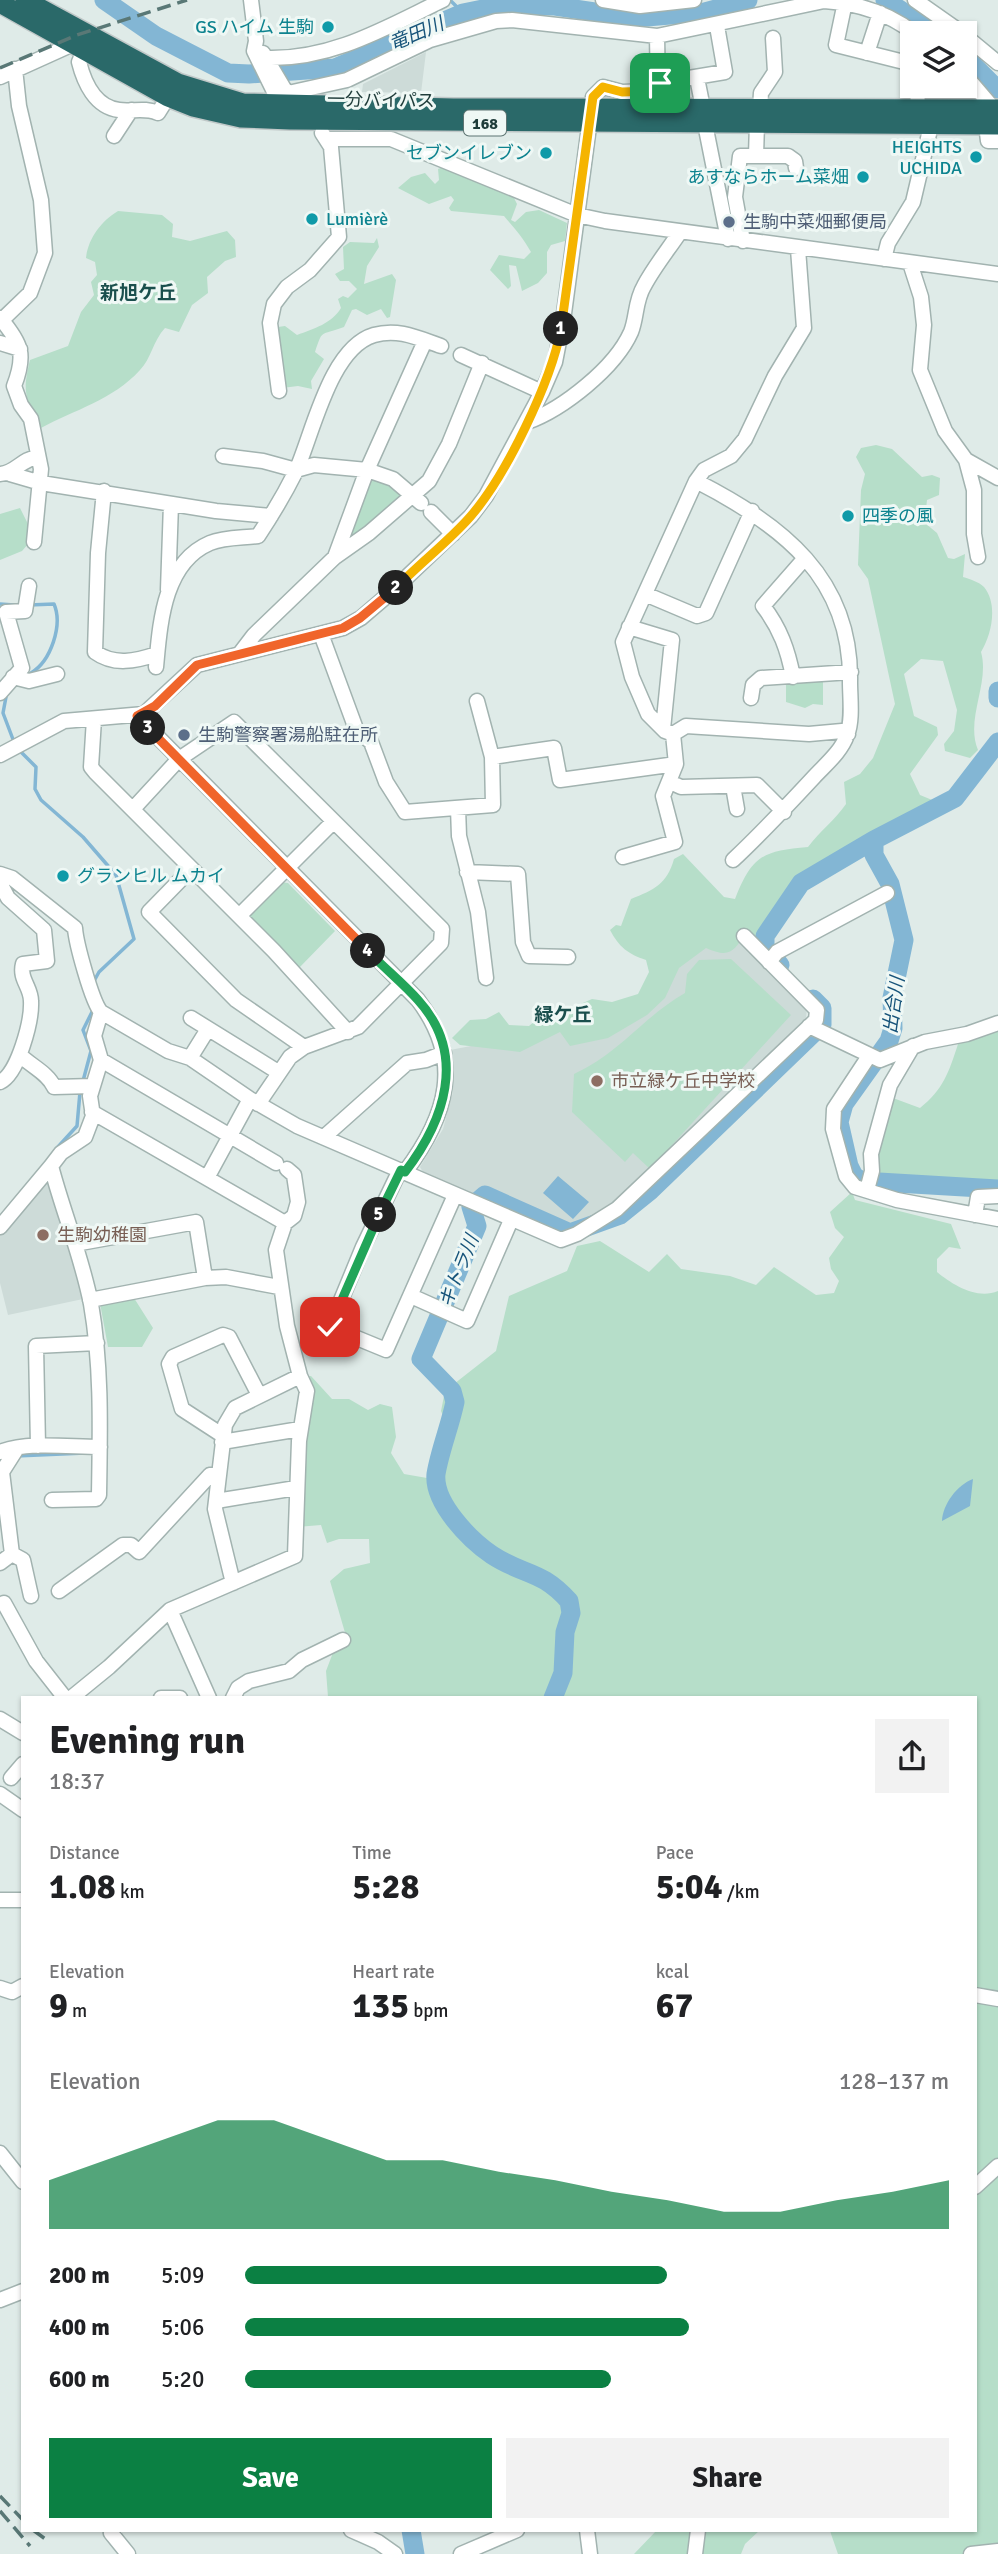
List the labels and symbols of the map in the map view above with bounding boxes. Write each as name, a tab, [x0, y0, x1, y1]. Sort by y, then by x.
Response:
water label: 竜田川	[385, 11, 449, 56]
place label: GS ハイム 生駒	[195, 16, 314, 38]
marker: GS ハイム 生駒	[320, 19, 336, 35]
pin	[630, 53, 690, 113]
street label: 一分バイパス	[327, 88, 435, 112]
road number: 168	[464, 111, 506, 136]
place label: HEIGHTS UCHIDA	[892, 136, 962, 179]
place label: セブンイレブン	[406, 142, 532, 164]
marker: セブンイレブン	[538, 145, 554, 161]
marker: HEIGHTS UCHIDA	[968, 149, 984, 165]
place label: あすならホーム菜畑	[688, 166, 849, 188]
marker: あすならホーム菜畑	[855, 169, 871, 185]
place label: Lumièrè	[326, 208, 388, 230]
marker: Lumièrè	[304, 211, 320, 227]
place label: 生駒中菜畑郵便局	[743, 211, 887, 233]
marker: 生駒中菜畑郵便局	[721, 214, 737, 230]
district label: 新旭ケ丘	[100, 281, 176, 305]
pin: 1	[544, 312, 578, 346]
place label: 四季の風	[862, 505, 934, 527]
marker: 四季の風	[840, 508, 856, 524]
pin: 2	[378, 570, 414, 606]
pin: 3	[130, 710, 166, 746]
place label: 生駒警察署湯船駐在所	[198, 724, 378, 746]
marker: 生駒警察署湯船駐在所	[176, 727, 192, 743]
place label: グランヒル ムカイ	[77, 865, 225, 887]
marker: グランヒル ムカイ	[55, 868, 71, 884]
pin: 4	[350, 934, 386, 968]
water label: 出合川	[878, 973, 910, 1035]
district label: 緑ケ丘	[534, 1003, 592, 1027]
place label: 市立緑ケ丘中学校	[611, 1070, 755, 1092]
marker: 市立緑ケ丘中学校	[589, 1073, 605, 1089]
pin: 5	[362, 1198, 396, 1232]
place label: 生駒幼稚園	[57, 1224, 147, 1246]
marker: 生駒幼稚園	[35, 1227, 51, 1243]
water label: キトラ川	[434, 1230, 485, 1311]
pin	[300, 1297, 360, 1357]

